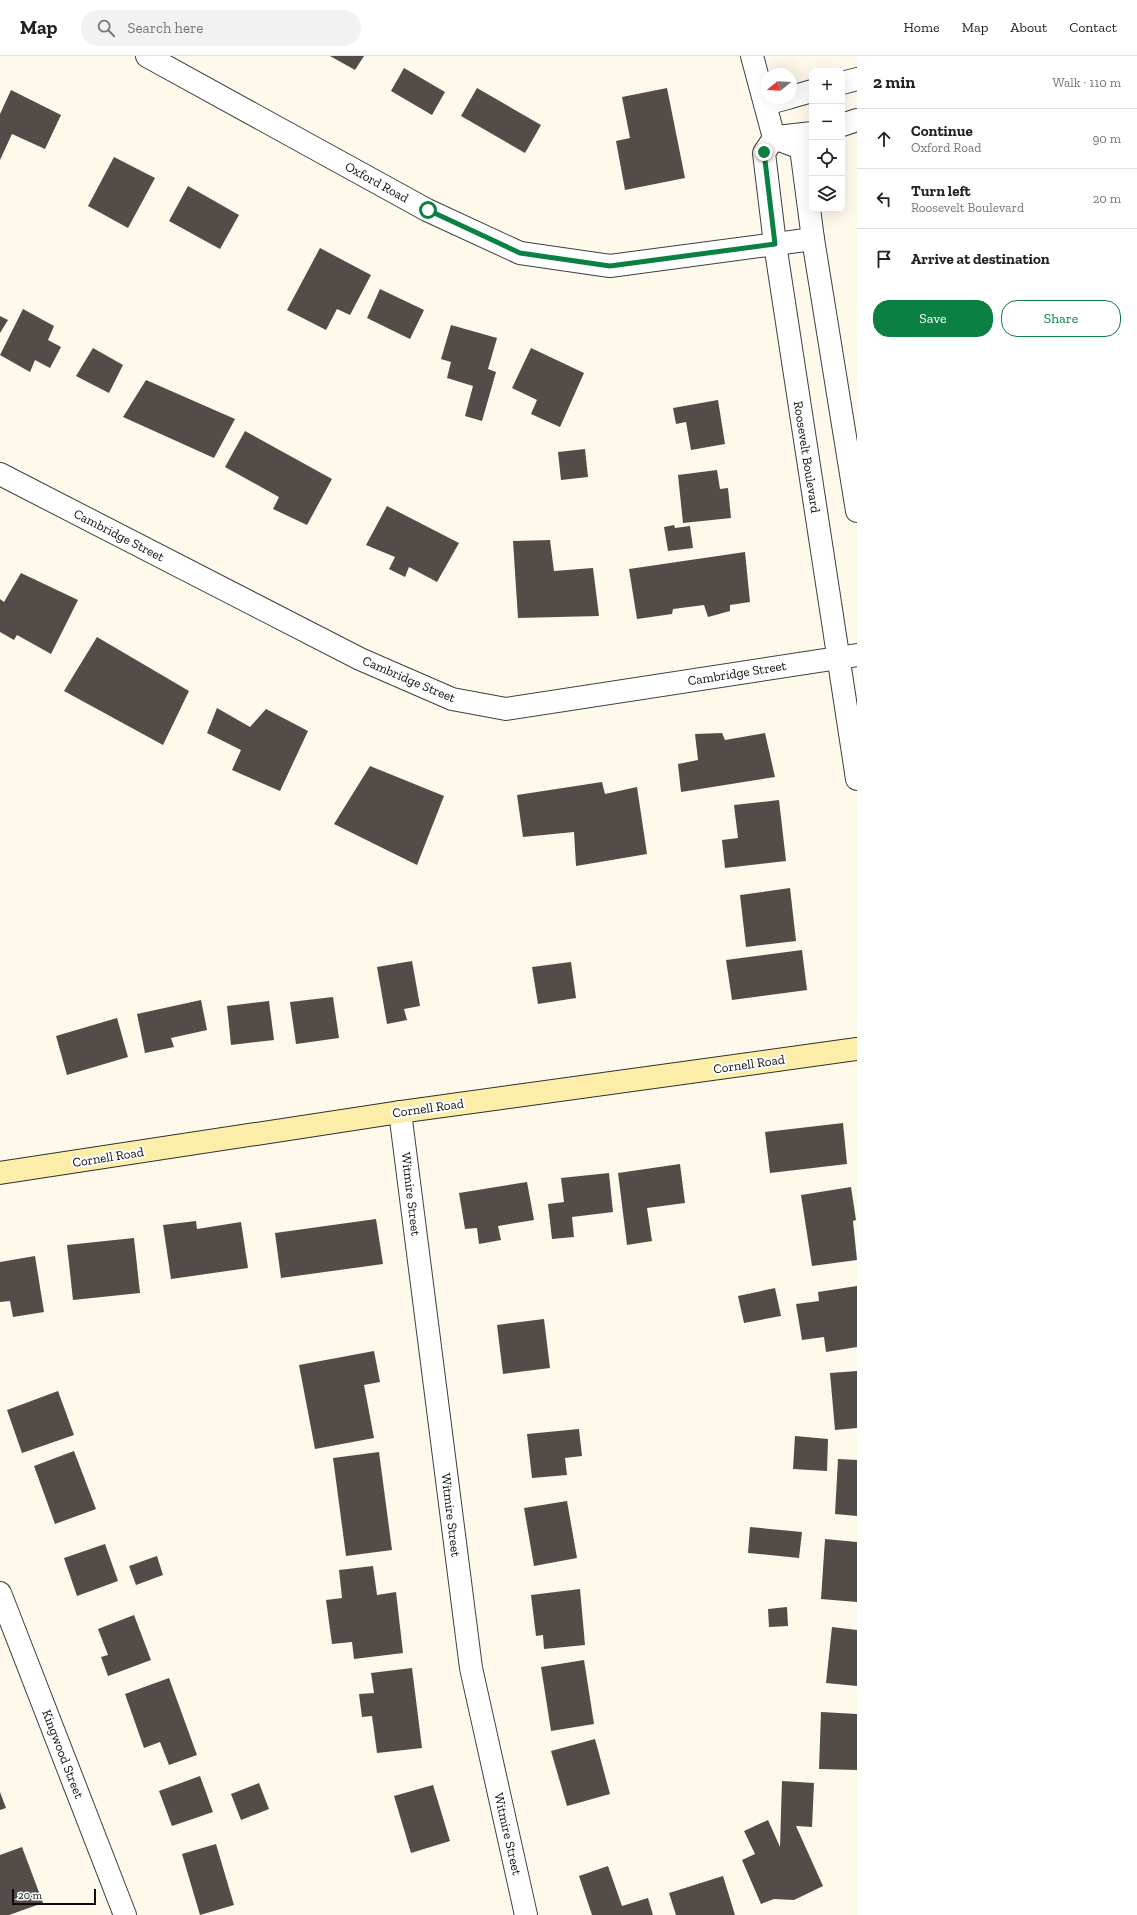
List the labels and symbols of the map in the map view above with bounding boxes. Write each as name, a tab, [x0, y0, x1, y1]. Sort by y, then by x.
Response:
north arrow	[761, 68, 797, 104]
route end	[755, 143, 773, 161]
street label: Oxford Road	[343, 158, 411, 206]
route start	[419, 201, 437, 219]
street label: Roosevelt Boulevard	[791, 400, 823, 514]
street label: Cambridge Street	[71, 506, 167, 564]
street label: Cambridge Street	[360, 653, 458, 705]
street label: Cambridge Street	[687, 658, 787, 688]
street label: Cornell Road	[712, 1052, 786, 1076]
street label: Cornell Road	[391, 1096, 465, 1120]
street label: Cornell Road	[71, 1144, 145, 1170]
street label: Witmire Street	[398, 1151, 424, 1237]
street label: Witmire Street	[438, 1472, 464, 1558]
street label: Kingwood Street	[39, 1707, 87, 1801]
street label: Witmire Street	[491, 1791, 525, 1877]
scale bar	[12, 1887, 96, 1906]

